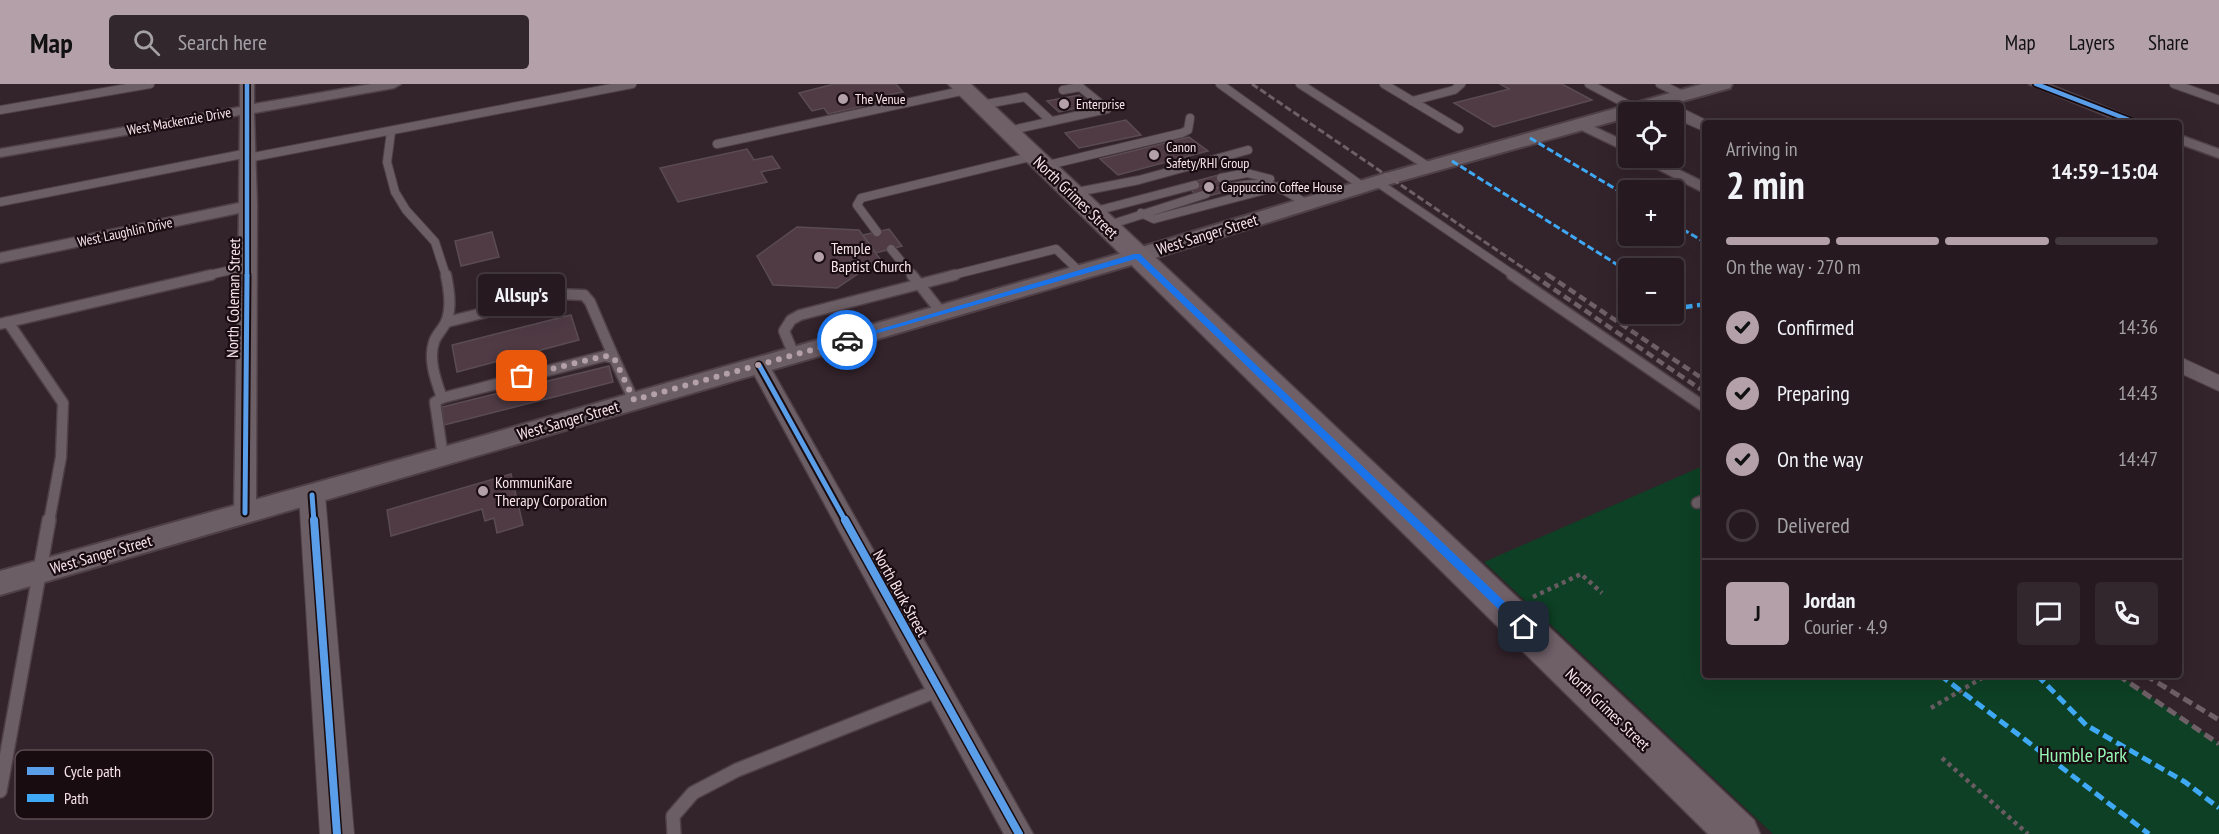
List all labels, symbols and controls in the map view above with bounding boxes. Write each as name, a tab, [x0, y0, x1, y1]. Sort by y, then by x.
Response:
search box	[109, 15, 529, 69]
text: Map	[30, 24, 73, 61]
icon: search	[130, 26, 163, 59]
text: Search here	[178, 28, 267, 56]
text: Map	[2005, 29, 2036, 56]
text: Layers	[2069, 29, 2115, 56]
text: Share	[2148, 29, 2189, 56]
place label: The Venue	[855, 90, 906, 108]
marker: The Venue	[836, 92, 850, 106]
place label: Enterprise	[1076, 95, 1125, 113]
marker: Enterprise	[1057, 97, 1071, 111]
map controls	[1618, 102, 1684, 324]
button: locate	[1618, 102, 1684, 168]
street label: West Mackenzie Drive	[126, 103, 233, 139]
text: Arriving in	[1726, 136, 1798, 162]
place label: Canon Safety/RHI Group	[1166, 138, 1249, 172]
marker: Canon Safety/RHI Group	[1147, 148, 1161, 162]
street label: North Grimes Street	[1030, 152, 1123, 243]
text: 14:59–15:04	[2051, 157, 2158, 185]
text: 2 min	[1726, 159, 1805, 210]
place label: Cappuccino Coffee House	[1221, 178, 1343, 196]
marker: Cappuccino Coffee House	[1202, 180, 1216, 194]
button: +	[1618, 180, 1684, 246]
street label: West Sanger Street	[1154, 209, 1261, 259]
street label: West Laughlin Drive	[76, 213, 174, 251]
street label: North Coleman Street	[222, 237, 244, 358]
place label: Temple Baptist Church	[831, 238, 911, 276]
marker: Temple Baptist Church	[812, 250, 826, 264]
text: On the way · 270 m	[1726, 254, 1861, 280]
button: −	[1618, 258, 1684, 324]
callout: Allsup's	[478, 274, 566, 316]
text: Allsup's	[495, 282, 548, 308]
courier	[817, 310, 877, 370]
icon: check	[1726, 311, 1759, 344]
text: Confirmed	[1777, 313, 1854, 341]
text: 14:36	[2118, 314, 2158, 340]
icon: car	[831, 324, 864, 357]
pin	[496, 350, 547, 401]
icon: bag	[505, 359, 538, 392]
icon: check	[1726, 377, 1759, 410]
text: Preparing	[1777, 379, 1850, 407]
text: 14:43	[2118, 380, 2158, 406]
street label: West Sanger Street	[515, 396, 622, 444]
icon: check	[1726, 443, 1759, 476]
text: On the way	[1777, 445, 1863, 473]
text: 14:47	[2118, 446, 2158, 472]
place label: KommuniKare Therapy Corporation	[495, 472, 607, 510]
marker: KommuniKare Therapy Corporation	[476, 484, 490, 498]
text: Delivered	[1777, 511, 1850, 539]
street label: West Sanger Street	[48, 530, 155, 578]
street label: North Burk Street	[869, 546, 933, 640]
button: chat	[2017, 582, 2080, 645]
button: phone	[2095, 582, 2158, 645]
text: Jordan	[1804, 586, 1855, 614]
text: J	[1754, 599, 1761, 627]
pin	[1498, 601, 1549, 652]
icon: home	[1507, 610, 1540, 643]
text: Courier · 4.9	[1804, 614, 1888, 640]
street label: North Grimes Street	[1562, 664, 1655, 755]
park label: Humble Park	[2039, 742, 2127, 768]
legend	[15, 750, 213, 819]
text: Cycle path	[64, 761, 121, 781]
text: Path	[64, 788, 89, 808]

